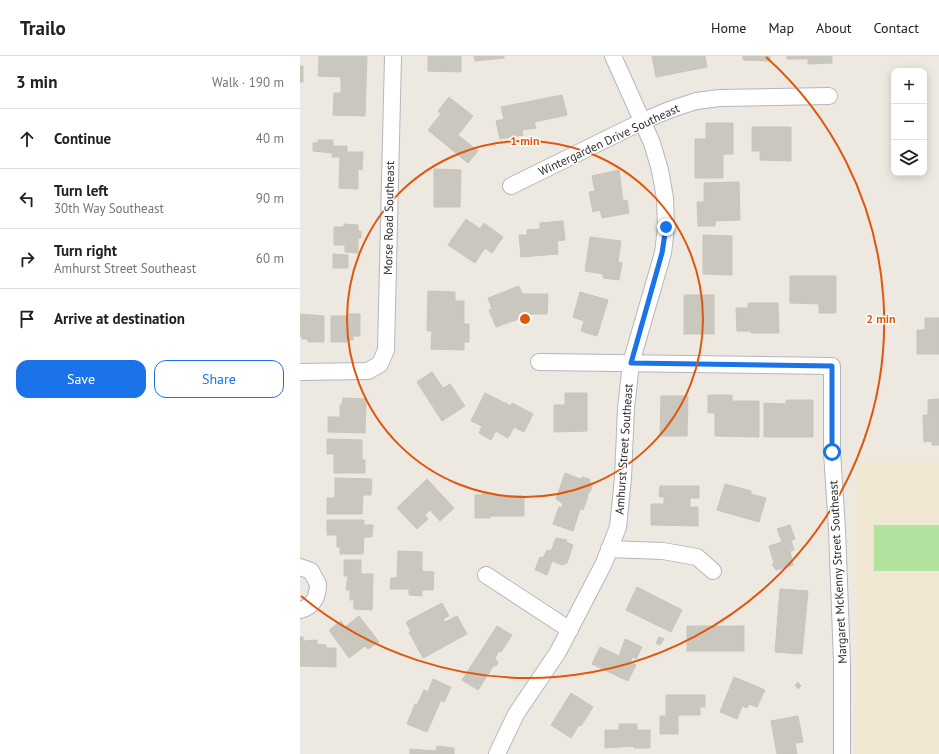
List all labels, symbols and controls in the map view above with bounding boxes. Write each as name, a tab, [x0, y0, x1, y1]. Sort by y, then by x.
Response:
text: Trailo	[20, 16, 66, 40]
text: Home	[711, 19, 746, 37]
text: Map	[768, 19, 794, 37]
text: About	[816, 19, 852, 37]
text: Contact	[874, 19, 919, 37]
map controls	[891, 68, 927, 176]
button: +	[891, 68, 927, 104]
text: 3 min	[16, 71, 57, 93]
text: Walk · 190 m	[212, 74, 284, 91]
street label: Wintergarden Drive Southeast	[536, 100, 682, 179]
button: −	[891, 104, 927, 140]
icon: ahead	[16, 128, 38, 150]
text: Continue	[54, 129, 111, 148]
text: 40 m	[256, 130, 284, 147]
text: 1 min	[510, 133, 540, 148]
button: layers	[891, 140, 927, 176]
street label: Morse Road Southeast	[380, 161, 397, 275]
text: Turn left	[54, 181, 108, 200]
icon: left	[16, 188, 38, 210]
text: 90 m	[256, 190, 284, 207]
text: 30th Way Southeast	[54, 200, 164, 217]
route end	[657, 218, 675, 236]
text: Turn right	[54, 241, 117, 260]
icon: right	[16, 248, 38, 270]
text: 60 m	[256, 250, 284, 267]
text: Amhurst Street Southeast	[54, 260, 196, 277]
icon: arrive	[16, 308, 38, 330]
text: Arrive at destination	[54, 309, 185, 328]
text: 2 min	[866, 311, 896, 326]
centre of rings	[518, 312, 532, 326]
button: Save	[16, 360, 146, 398]
button: Share	[154, 360, 284, 398]
street label: Amhurst Street Southeast	[611, 383, 636, 515]
route start	[823, 443, 841, 461]
street label: Margaret McKenny Street Southeast	[825, 480, 850, 664]

